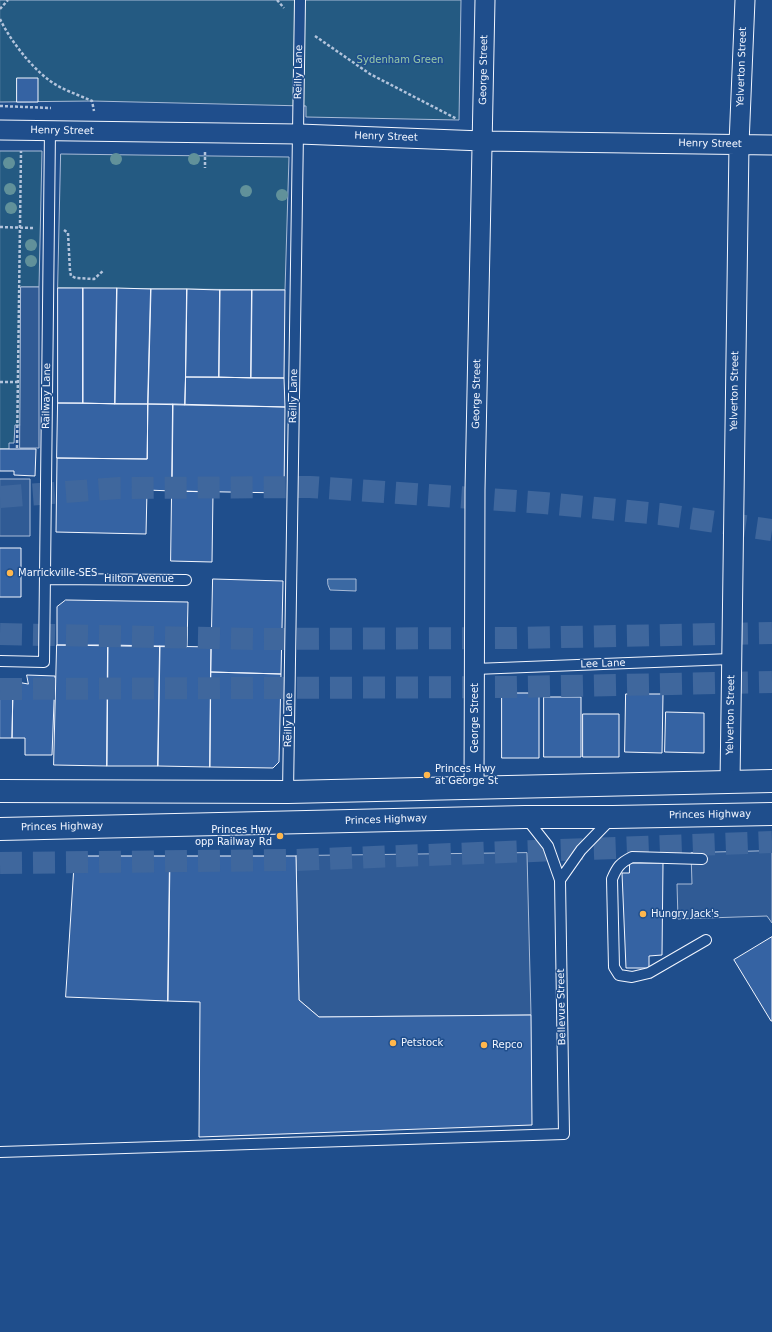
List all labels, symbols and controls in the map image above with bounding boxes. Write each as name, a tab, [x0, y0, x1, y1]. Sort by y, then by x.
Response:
street label: Yelverton Street	[735, 27, 749, 107]
street label: George Street	[477, 35, 491, 105]
street label: Reilly Lane	[293, 45, 305, 99]
park label: Sydenham Green	[357, 54, 443, 66]
street label: Henry Street	[30, 124, 94, 138]
street label: Henry Street	[354, 130, 418, 144]
street label: Henry Street	[678, 137, 742, 151]
street label: Yelverton Street	[728, 351, 742, 431]
street label: George Street	[470, 359, 484, 429]
street label: Railway Lane	[40, 363, 54, 429]
street label: Reilly Lane	[288, 369, 300, 423]
place label: Marrickville SES	[18, 567, 97, 579]
marker: Marrickville SES	[5, 568, 15, 578]
street label: Hilton Avenue	[104, 573, 174, 585]
street label: Lee Lane	[580, 657, 626, 671]
street label: Yelverton Street	[724, 675, 738, 755]
street label: George Street	[469, 683, 481, 753]
street label: Reilly Lane	[283, 693, 295, 747]
place label: Princes Hwy at George St	[435, 763, 498, 786]
marker: Princes Hwy at George St	[422, 770, 432, 780]
street label: Princes Highway	[669, 808, 751, 822]
street label: Princes Highway	[345, 813, 427, 827]
street label: Princes Highway	[21, 820, 103, 834]
place label: Princes Hwy opp Railway Rd	[195, 824, 272, 848]
marker: Princes Hwy opp Railway Rd	[275, 831, 285, 841]
place label: Hungry Jack's	[651, 908, 719, 920]
marker: Hungry Jack's	[638, 909, 648, 919]
street label: Bellevue Street	[555, 969, 569, 1045]
place label: Petstock	[401, 1037, 443, 1049]
marker: Petstock	[388, 1038, 398, 1048]
place label: Repco	[492, 1039, 523, 1051]
marker: Repco	[479, 1040, 489, 1050]

